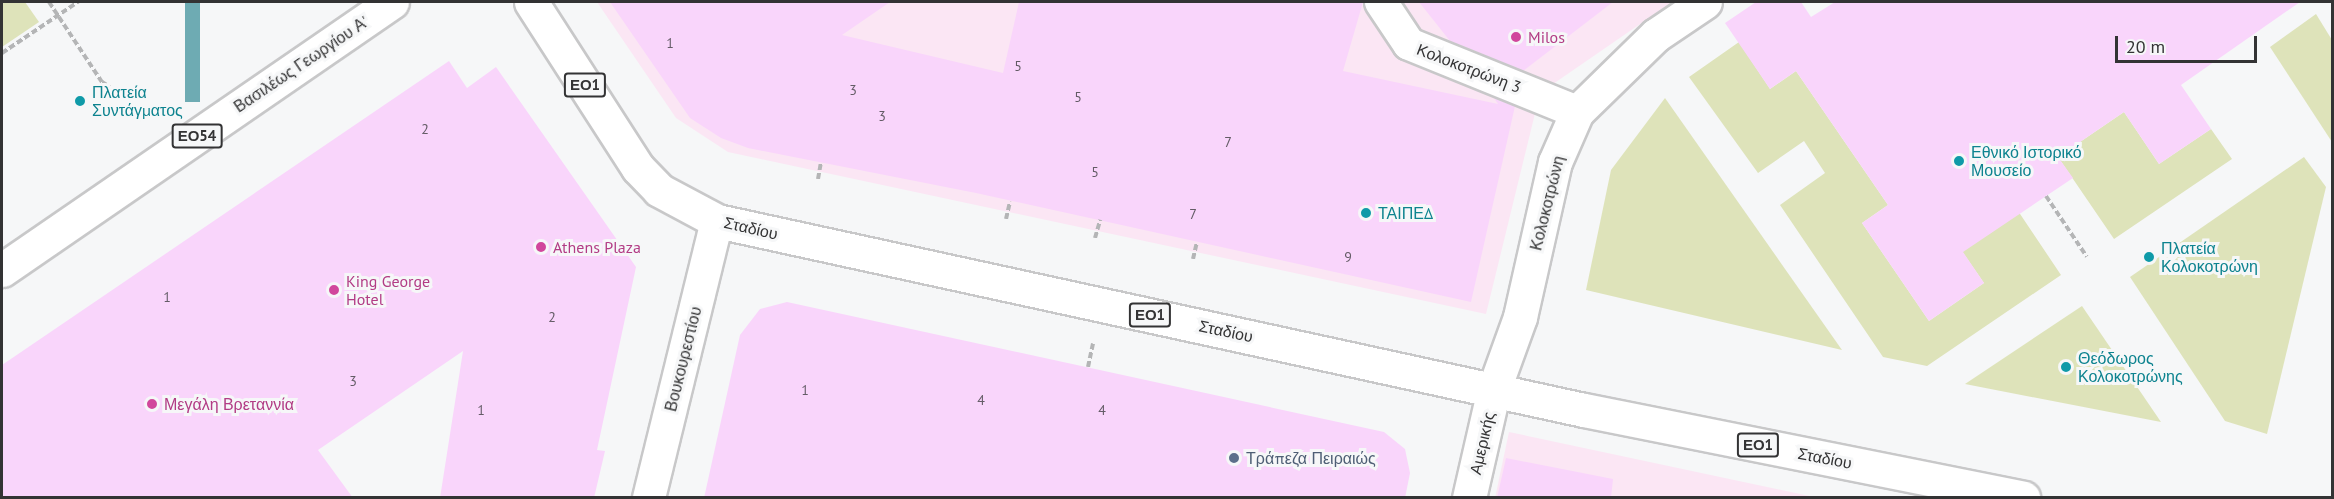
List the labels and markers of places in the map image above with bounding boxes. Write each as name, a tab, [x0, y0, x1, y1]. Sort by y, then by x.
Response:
place label: Milos	[1528, 27, 1565, 47]
marker: Milos	[1509, 30, 1523, 44]
place label: Πλατεία Συντάγματος	[92, 82, 183, 120]
marker: Πλατεία Συντάγματος	[73, 94, 87, 108]
place label: Εθνικό Ιστορικό Μουσείο	[1971, 142, 2082, 180]
marker: Εθνικό Ιστορικό Μουσείο	[1952, 154, 1966, 168]
place label: ΤΑΙΠΕΔ	[1378, 203, 1433, 223]
marker: ΤΑΙΠΕΔ	[1359, 206, 1373, 220]
place label: Athens Plaza	[553, 237, 641, 257]
place label: Πλατεία Κολοκοτρώνη	[2161, 238, 2258, 276]
marker: Athens Plaza	[534, 240, 548, 254]
marker: Πλατεία Κολοκοτρώνη	[2142, 250, 2156, 264]
place label: King George Hotel	[346, 271, 430, 309]
marker: King George Hotel	[327, 283, 341, 297]
place label: Θεόδωρος Κολοκοτρώνης	[2078, 348, 2183, 386]
marker: Θεόδωρος Κολοκοτρώνης	[2059, 360, 2073, 374]
place label: Μεγάλη Βρεταννία	[164, 394, 294, 414]
marker: Μεγάλη Βρεταννία	[145, 397, 159, 411]
place label: Τράπεζα Πειραιώς	[1246, 448, 1376, 468]
marker: Τράπεζα Πειραιώς	[1227, 451, 1241, 465]

